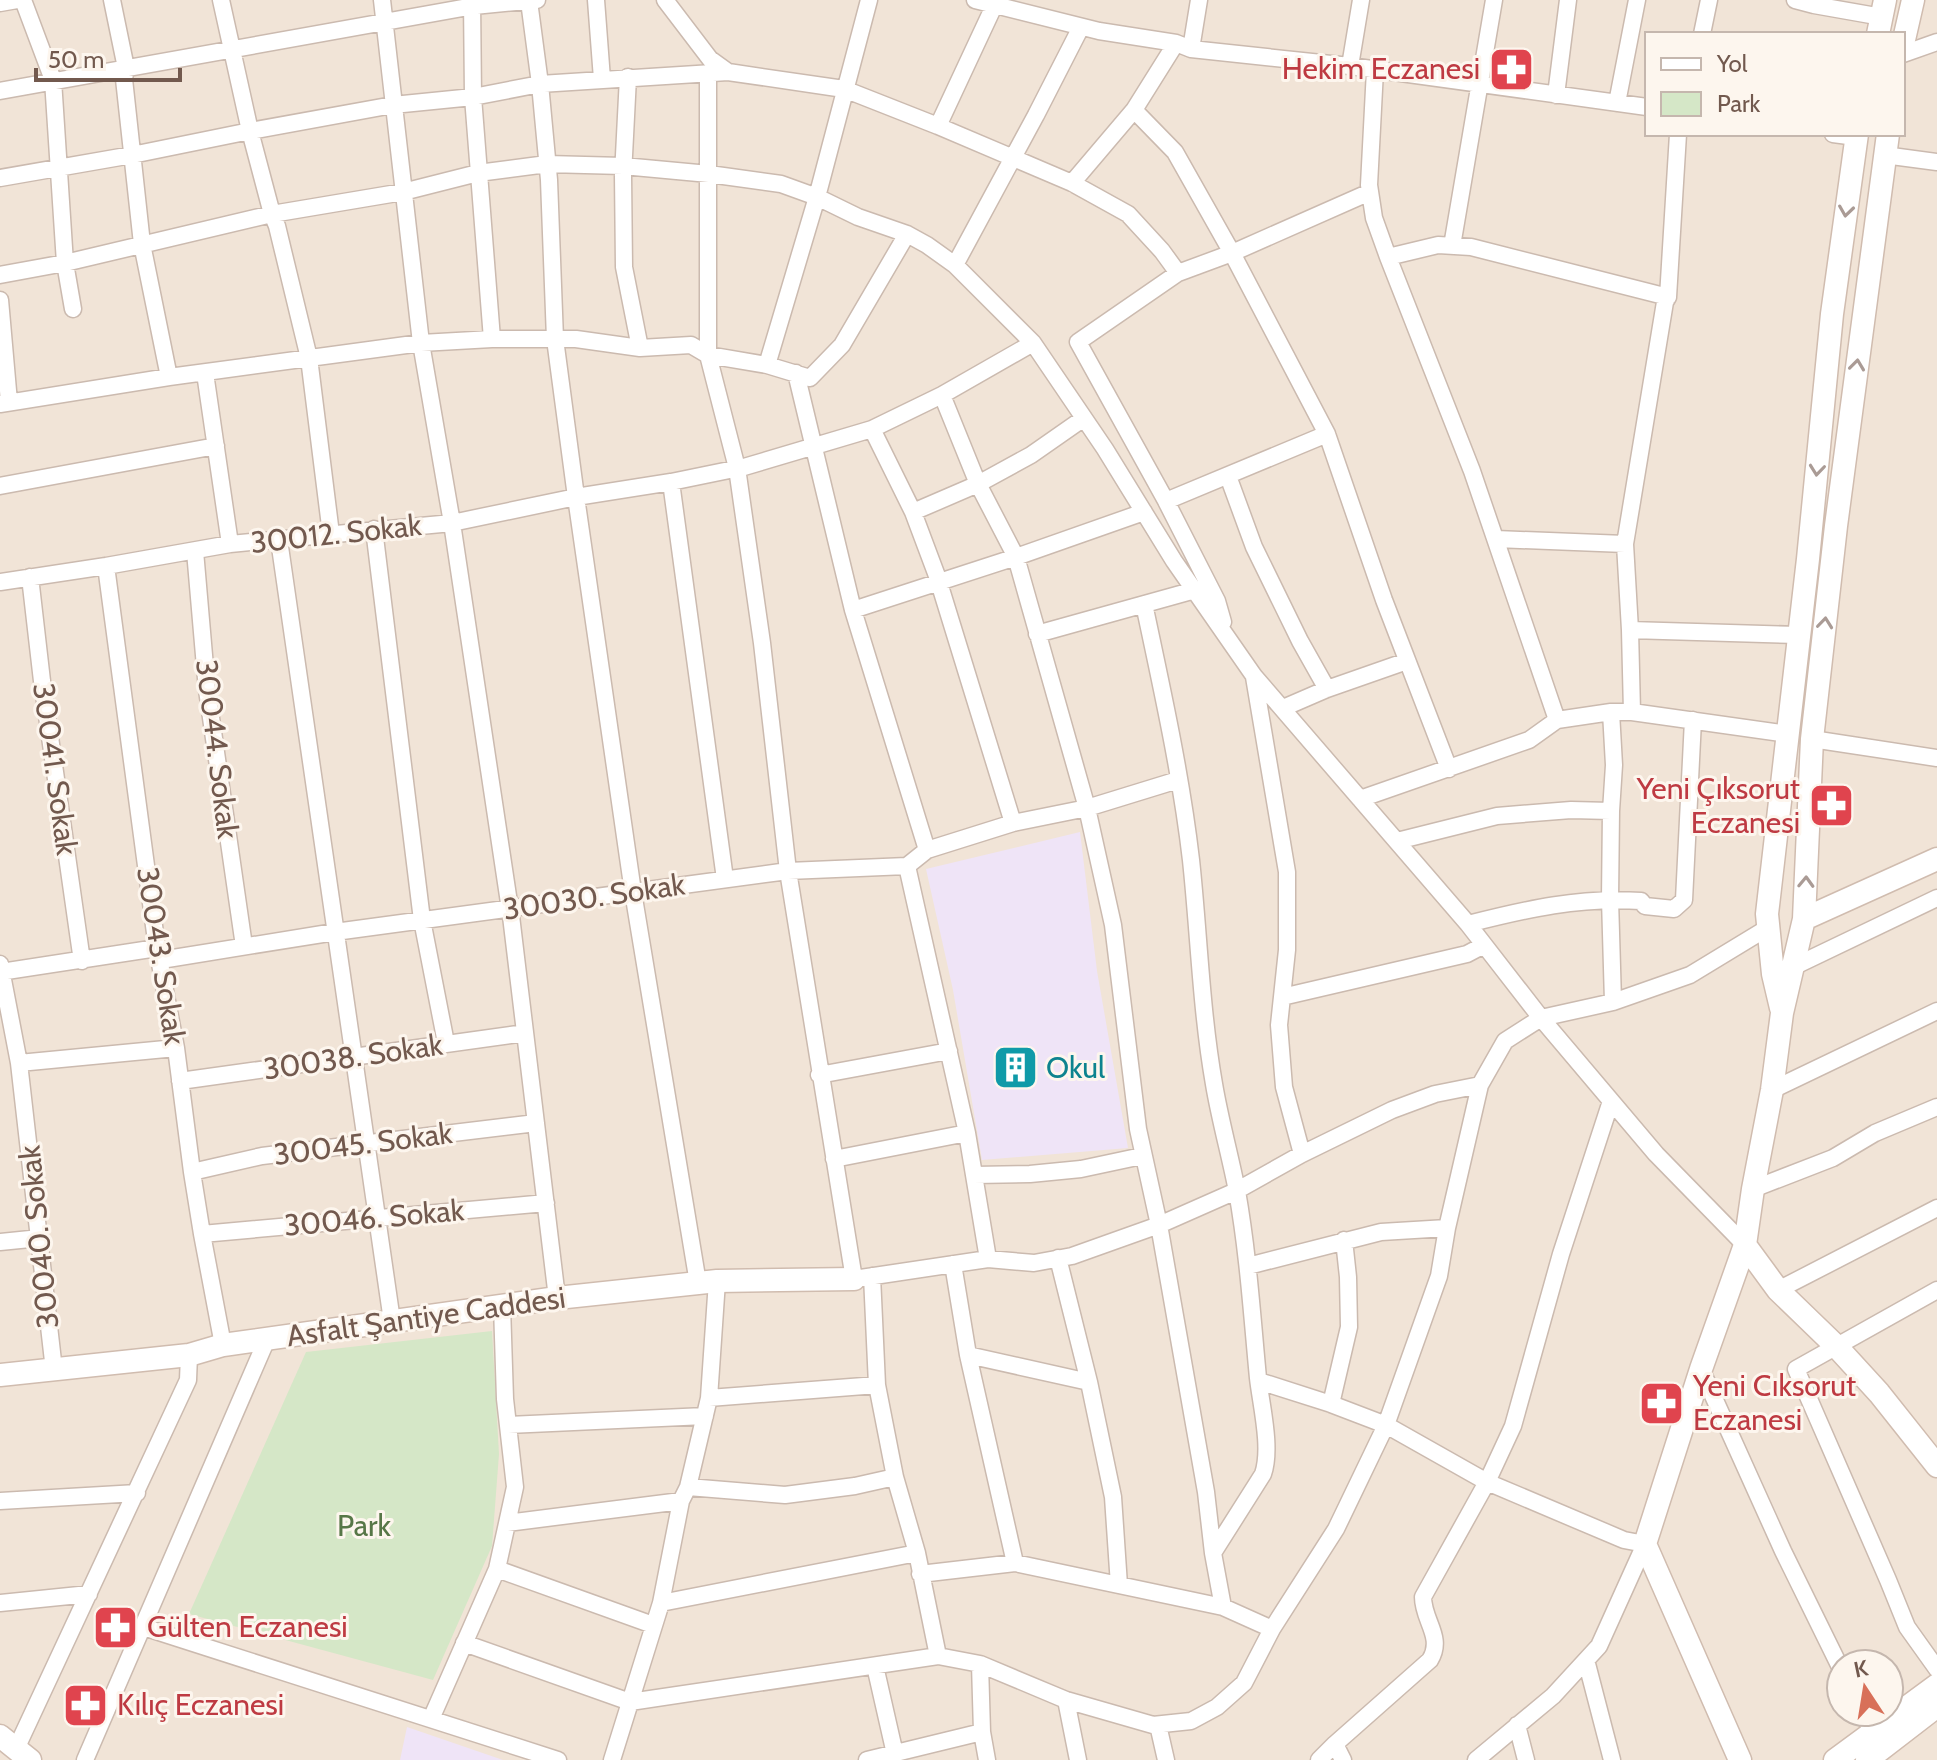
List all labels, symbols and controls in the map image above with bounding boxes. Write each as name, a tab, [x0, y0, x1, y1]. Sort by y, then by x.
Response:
scale bar	[36, 32, 180, 82]
legend	[1645, 32, 1905, 136]
text: 50 m	[48, 45, 104, 74]
pharmacy icon: Hekim Eczanesi	[1487, 45, 1535, 93]
text: Yol	[1716, 49, 1748, 78]
place label: Hekim Eczanesi	[1282, 50, 1480, 87]
text: Park	[1717, 89, 1760, 118]
one-way arrow	[1838, 204, 1855, 218]
one-way arrow	[1848, 358, 1865, 371]
one-way arrow	[1808, 463, 1825, 476]
street label: 30012. Sokak	[249, 506, 424, 561]
one-way arrow	[1817, 616, 1834, 629]
street label: 30044. Sokak	[188, 657, 247, 841]
street label: 30041. Sokak	[25, 681, 86, 858]
place label: Yeni Çıksorut Eczanesi	[1636, 770, 1800, 841]
pharmacy icon: Yeni Çıksorut Eczanesi	[1807, 782, 1855, 830]
street label: 30043. Sokak	[129, 864, 194, 1048]
street label: 30030. Sokak	[501, 865, 688, 928]
one-way arrow	[1797, 875, 1814, 888]
street label: 30038. Sokak	[261, 1026, 446, 1087]
building icon: Okul	[991, 1044, 1039, 1092]
place label: Okul	[1046, 1049, 1105, 1086]
street label: 30045. Sokak	[271, 1114, 455, 1173]
street label: 30040. Sokak	[10, 1143, 67, 1330]
street label: 30046. Sokak	[282, 1191, 466, 1244]
street label: Asfalt Şantiye Caddesi	[284, 1279, 568, 1354]
place label: Yeni Cıksorut Eczanesi	[1692, 1367, 1856, 1438]
pharmacy icon: Yeni Cıksorut Eczanesi	[1638, 1379, 1686, 1427]
park label: Park	[337, 1507, 392, 1544]
pharmacy icon: Gülten Eczanesi	[92, 1603, 140, 1651]
place label: Gülten Eczanesi	[147, 1608, 348, 1645]
north arrow	[1825, 1648, 1905, 1728]
text: K	[1851, 1654, 1871, 1684]
pharmacy icon: Kılıç Eczanesi	[62, 1681, 110, 1729]
place label: Kılıç Eczanesi	[117, 1686, 284, 1723]

